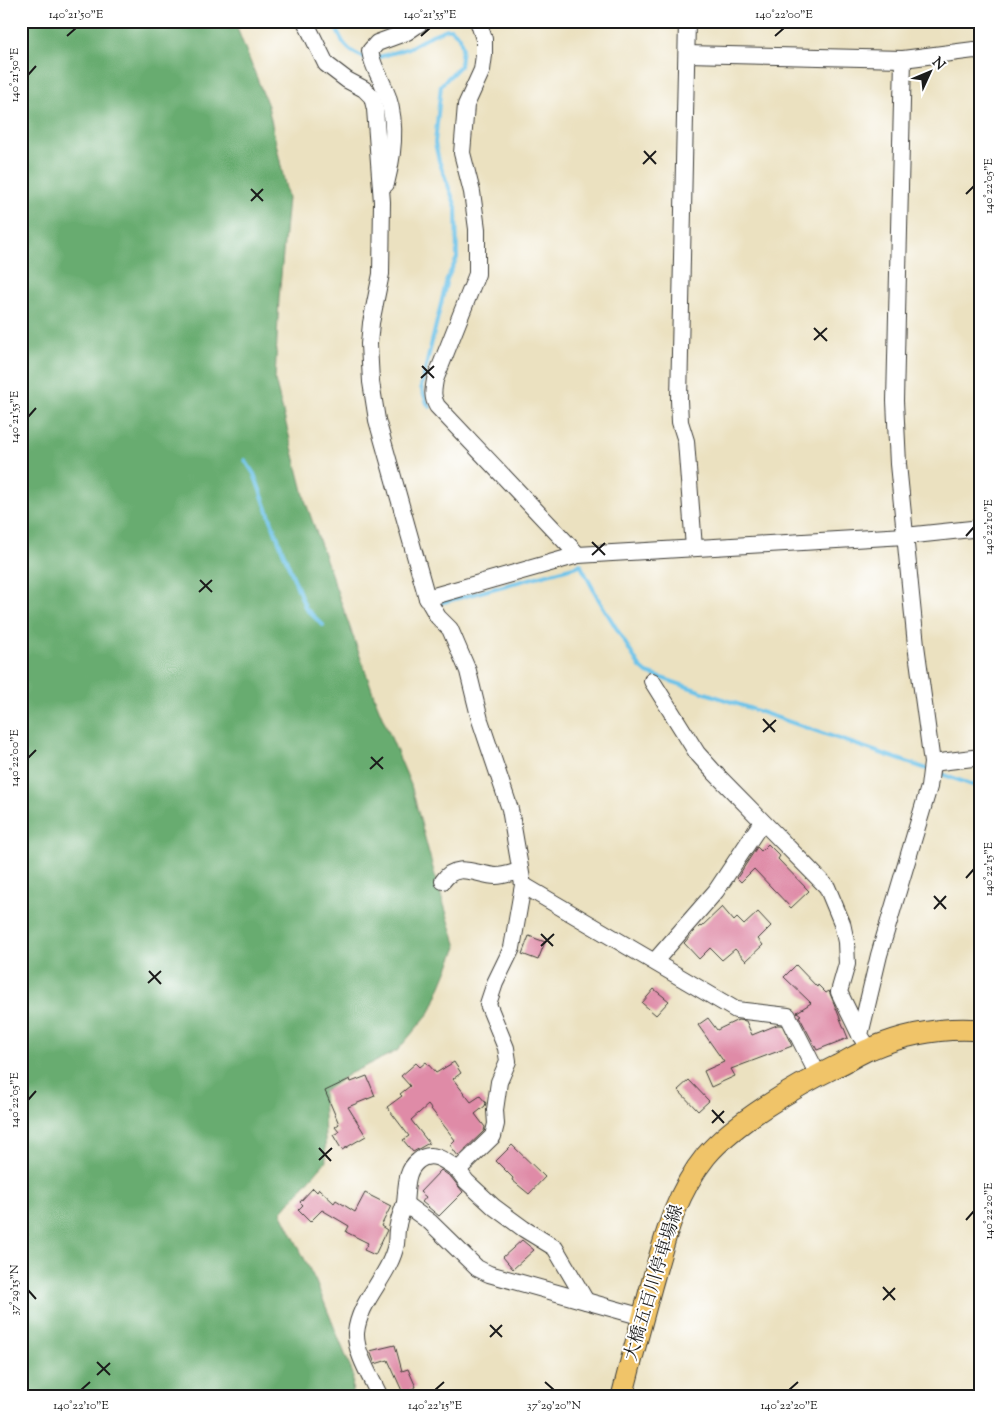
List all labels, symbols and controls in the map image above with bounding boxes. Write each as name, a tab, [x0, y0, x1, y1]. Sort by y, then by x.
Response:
text: 140°21'50"E	[49, 6, 104, 24]
text: 140°21'55"E	[404, 6, 457, 24]
text: 140°22'00"E	[755, 6, 813, 24]
text: 140°21'50"E	[6, 47, 24, 102]
north arrow	[904, 48, 954, 98]
text: N	[927, 53, 949, 75]
text: 140°22'05"E	[980, 158, 998, 214]
text: 140°21'55"E	[6, 390, 24, 443]
text: 140°22'10"E	[980, 498, 998, 555]
text: 140°22'00"E	[6, 729, 24, 787]
text: 140°22'15"E	[980, 841, 998, 896]
text: 140°22'05"E	[6, 1072, 24, 1128]
text: 140°22'20"E	[980, 1182, 998, 1240]
street label: 大橋五百川停車場線	[619, 1202, 691, 1364]
text: 37°29'15"N	[6, 1264, 24, 1316]
text: 140°22'10"E	[53, 1397, 110, 1415]
text: 140°22'15"E	[408, 1397, 463, 1415]
text: 37°29'20"N	[527, 1397, 582, 1415]
text: 140°22'20"E	[760, 1397, 818, 1415]

